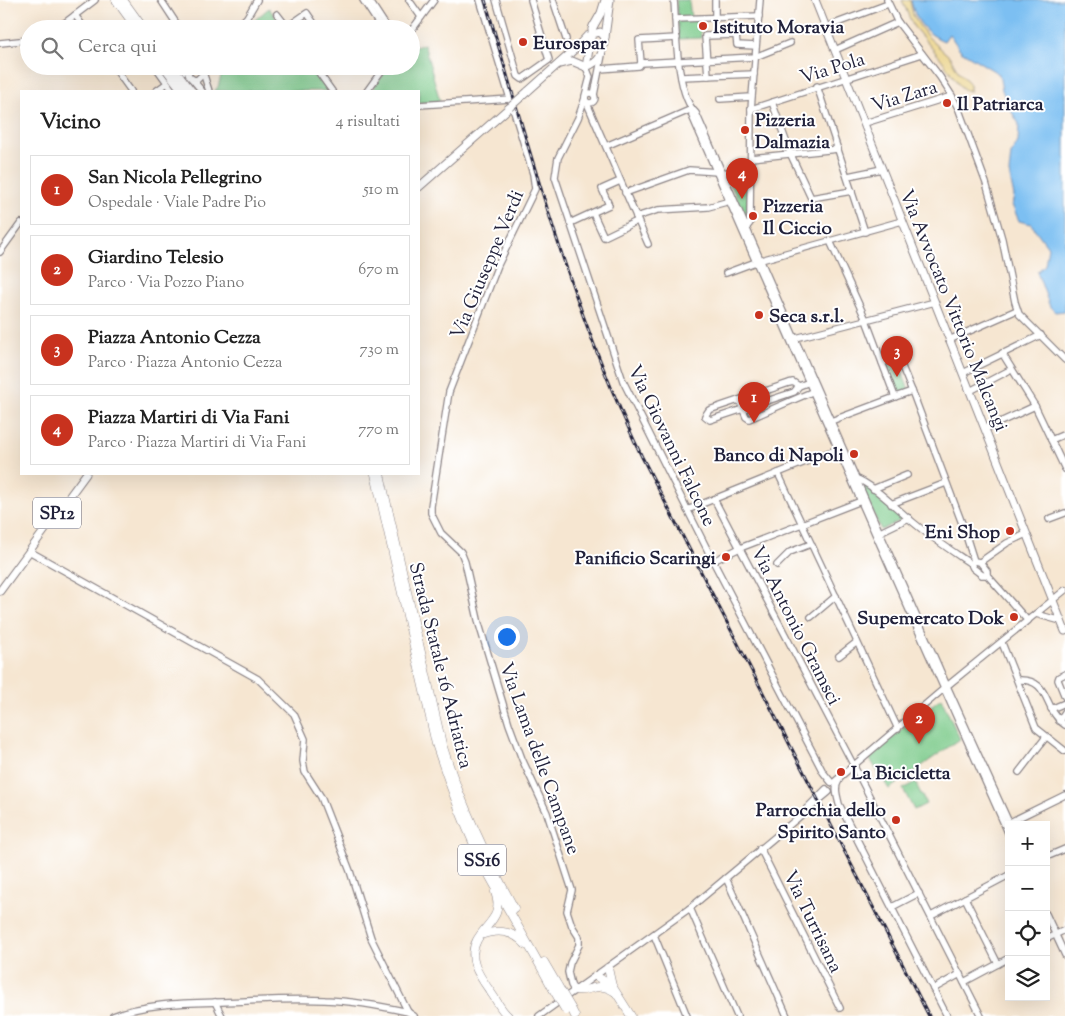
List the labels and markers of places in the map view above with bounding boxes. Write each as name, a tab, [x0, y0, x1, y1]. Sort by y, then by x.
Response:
place label: Istituto Moravia	[713, 15, 844, 42]
marker: Istituto Moravia	[697, 20, 709, 32]
place label: Eurospar	[533, 31, 607, 58]
marker: Eurospar	[517, 36, 529, 48]
place label: Il Patriarca	[957, 92, 1044, 119]
marker: Il Patriarca	[941, 97, 953, 109]
place label: Pizzeria Dalmazia	[755, 108, 830, 157]
marker: Pizzeria Dalmazia	[739, 124, 751, 136]
pin: 4	[726, 158, 758, 199]
place label: Pizzeria Il Ciccio	[763, 194, 832, 243]
marker: Pizzeria Il Ciccio	[747, 210, 759, 222]
place label: Seca s.r.l.	[769, 304, 844, 331]
marker: Seca s.r.l.	[753, 309, 765, 321]
pin: 3	[881, 336, 913, 377]
pin: 1	[738, 382, 770, 423]
place label: Banco di Napoli	[714, 443, 845, 470]
marker: Banco di Napoli	[848, 448, 860, 460]
place label: Eni Shop	[925, 520, 1000, 547]
marker: Eni Shop	[1004, 525, 1016, 537]
place label: Panificio Scaringi	[575, 546, 717, 573]
marker: Panificio Scaringi	[720, 551, 732, 563]
place label: Supemercato Dok	[857, 606, 1005, 633]
marker: Supemercato Dok	[1008, 611, 1020, 623]
pin: 2	[903, 703, 935, 744]
place label: La Bicicletta	[851, 761, 951, 788]
marker: La Bicicletta	[835, 766, 847, 778]
place label: Parrocchia dello Spirito Santo	[756, 798, 887, 847]
marker: Parrocchia dello Spirito Santo	[890, 814, 902, 826]

